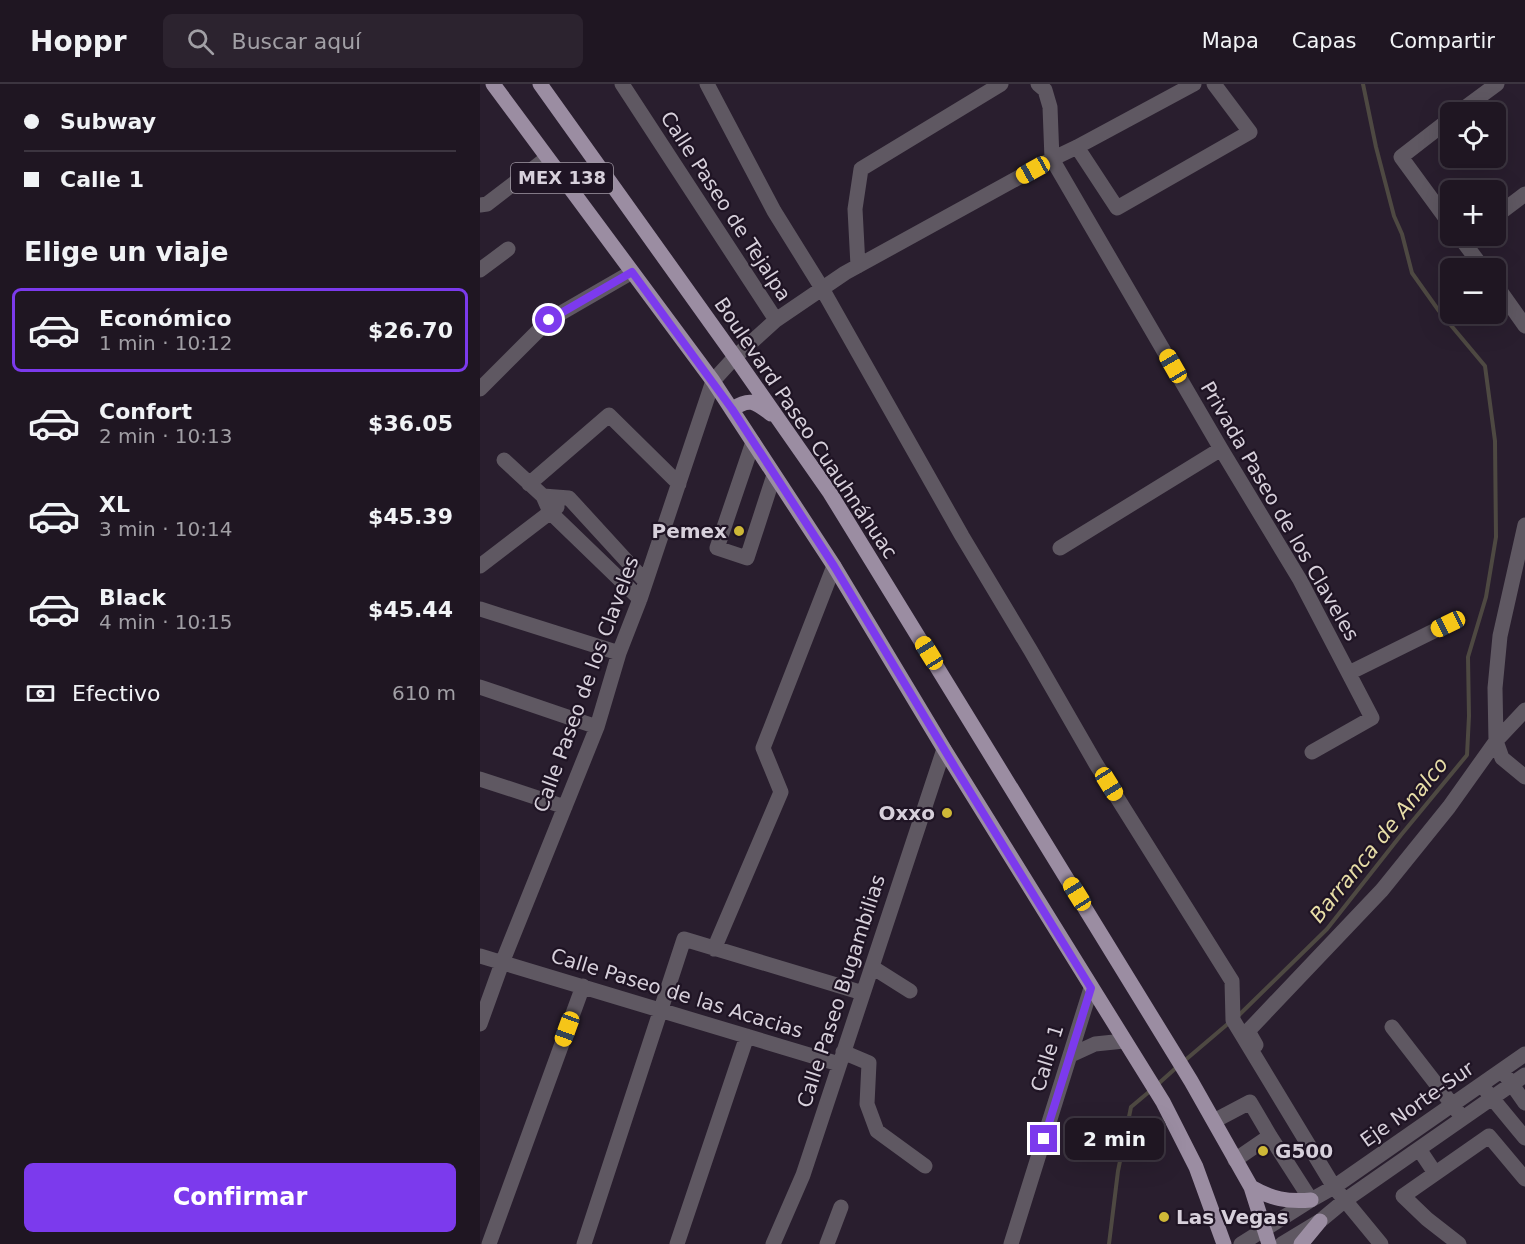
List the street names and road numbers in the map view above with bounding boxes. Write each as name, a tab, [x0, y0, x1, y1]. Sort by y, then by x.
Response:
street label: Calle Paseo de Tejalpa	[656, 107, 796, 305]
road number: MEX 138	[511, 163, 613, 193]
street label: Boulevard Paseo Cuauhnáhuac	[709, 293, 903, 563]
street label: Privada Paseo de los Claveles	[1196, 377, 1364, 645]
street label: Calle Paseo de los Claveles	[528, 553, 644, 815]
street label: Calle Paseo Bugambilias	[792, 871, 890, 1111]
street label: Calle Paseo de las Acacias	[548, 943, 806, 1043]
street label: Calle 1	[1025, 1022, 1069, 1094]
street label: Eje Norte-Sur	[1356, 1056, 1479, 1152]

